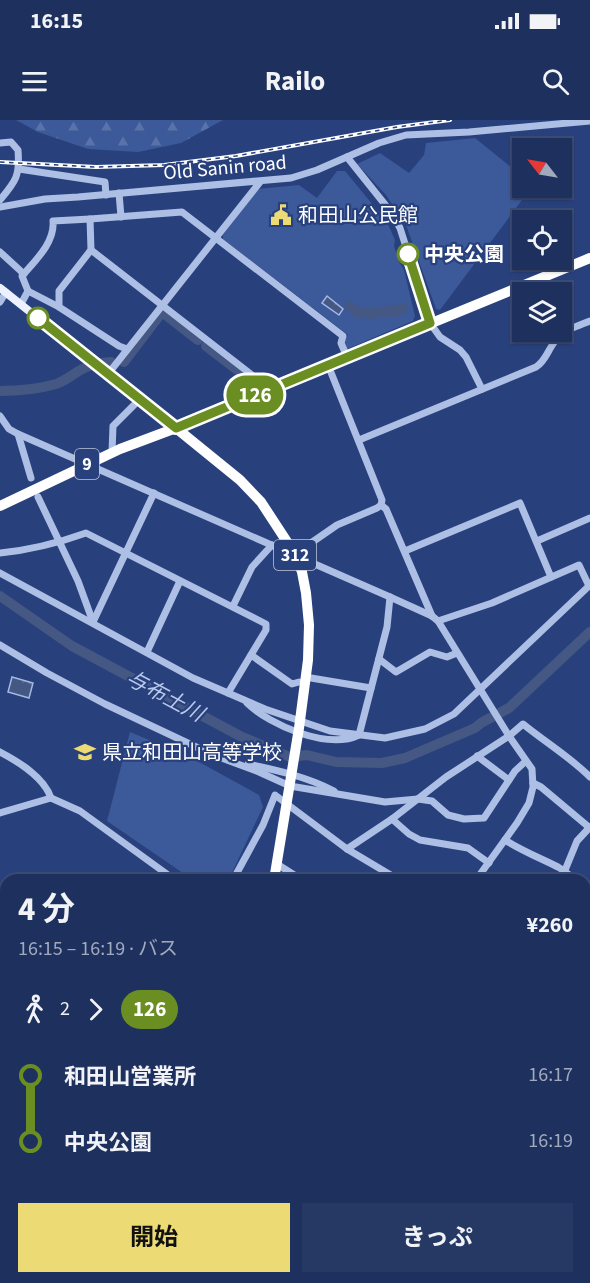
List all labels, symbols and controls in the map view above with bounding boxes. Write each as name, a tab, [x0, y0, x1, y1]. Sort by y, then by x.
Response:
text: 16:15	[30, 5, 83, 37]
text: Railo	[265, 62, 325, 101]
icon: menu	[18, 65, 51, 98]
icon: search	[539, 65, 572, 98]
north arrow	[512, 138, 572, 198]
map controls	[512, 138, 572, 342]
street label: Old Sanin road	[162, 149, 288, 187]
place label: 和田山公民館	[298, 202, 418, 230]
public building icon: 和田山公民館	[269, 203, 293, 227]
button: locate	[512, 210, 572, 270]
place label: 中央公園	[424, 241, 504, 269]
marker: 中央公園	[397, 243, 419, 265]
button: layers	[512, 282, 572, 342]
unlabelled marker	[27, 307, 49, 329]
line badge: 126	[220, 376, 290, 414]
text: 126	[238, 380, 272, 410]
road number: 9	[75, 449, 99, 479]
road number: 312	[274, 540, 316, 570]
water label: 与布土川	[121, 663, 211, 730]
place label: 県立和田山高等学校	[102, 739, 282, 767]
school or university icon: 県立和田山高等学校	[73, 740, 97, 764]
text: 4 分	[18, 886, 75, 933]
text: ¥260	[527, 909, 573, 941]
text: 16:15 – 16:19 · バス	[18, 935, 178, 963]
icon: walk	[18, 993, 51, 1026]
icon: forward	[79, 993, 112, 1026]
text: 126	[133, 994, 166, 1024]
text: 2	[60, 995, 70, 1023]
text: 和田山営業所	[64, 1061, 196, 1093]
text: 16:17	[528, 1061, 573, 1089]
text: 中央公園	[64, 1127, 152, 1159]
text: 16:19	[528, 1127, 573, 1155]
button: 開始	[18, 1203, 290, 1272]
button: きっぷ	[302, 1203, 573, 1272]

